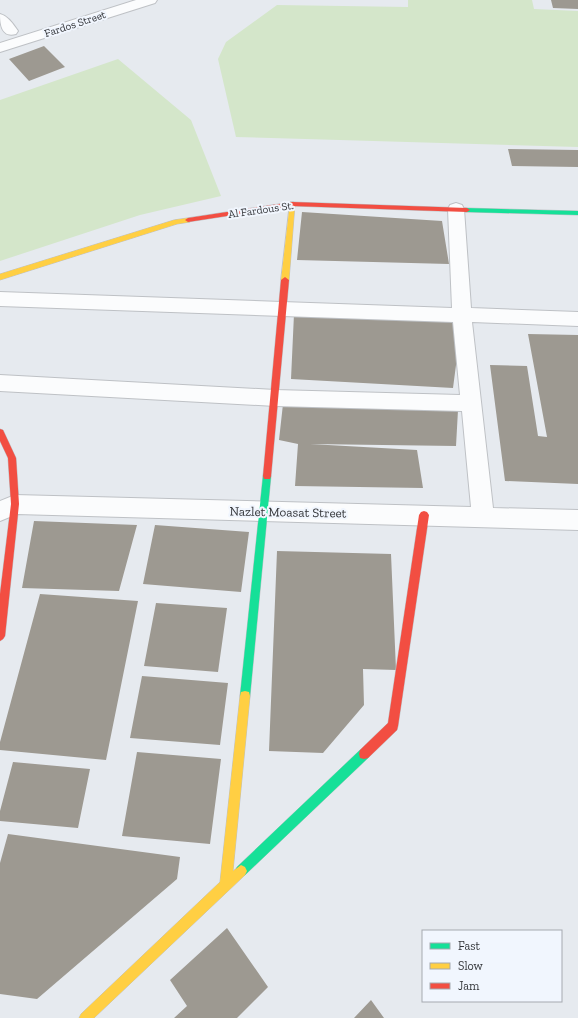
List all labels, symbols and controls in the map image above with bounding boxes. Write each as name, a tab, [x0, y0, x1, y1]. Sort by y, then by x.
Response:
street label: Fardos Street	[43, 8, 108, 40]
street label: Al Fardous St.	[227, 199, 295, 221]
street label: Nazlet Moasat Street	[229, 503, 347, 521]
legend	[422, 930, 562, 1002]
text: Fast	[458, 939, 481, 953]
text: Slow	[458, 959, 484, 973]
text: Jam	[458, 979, 480, 993]

